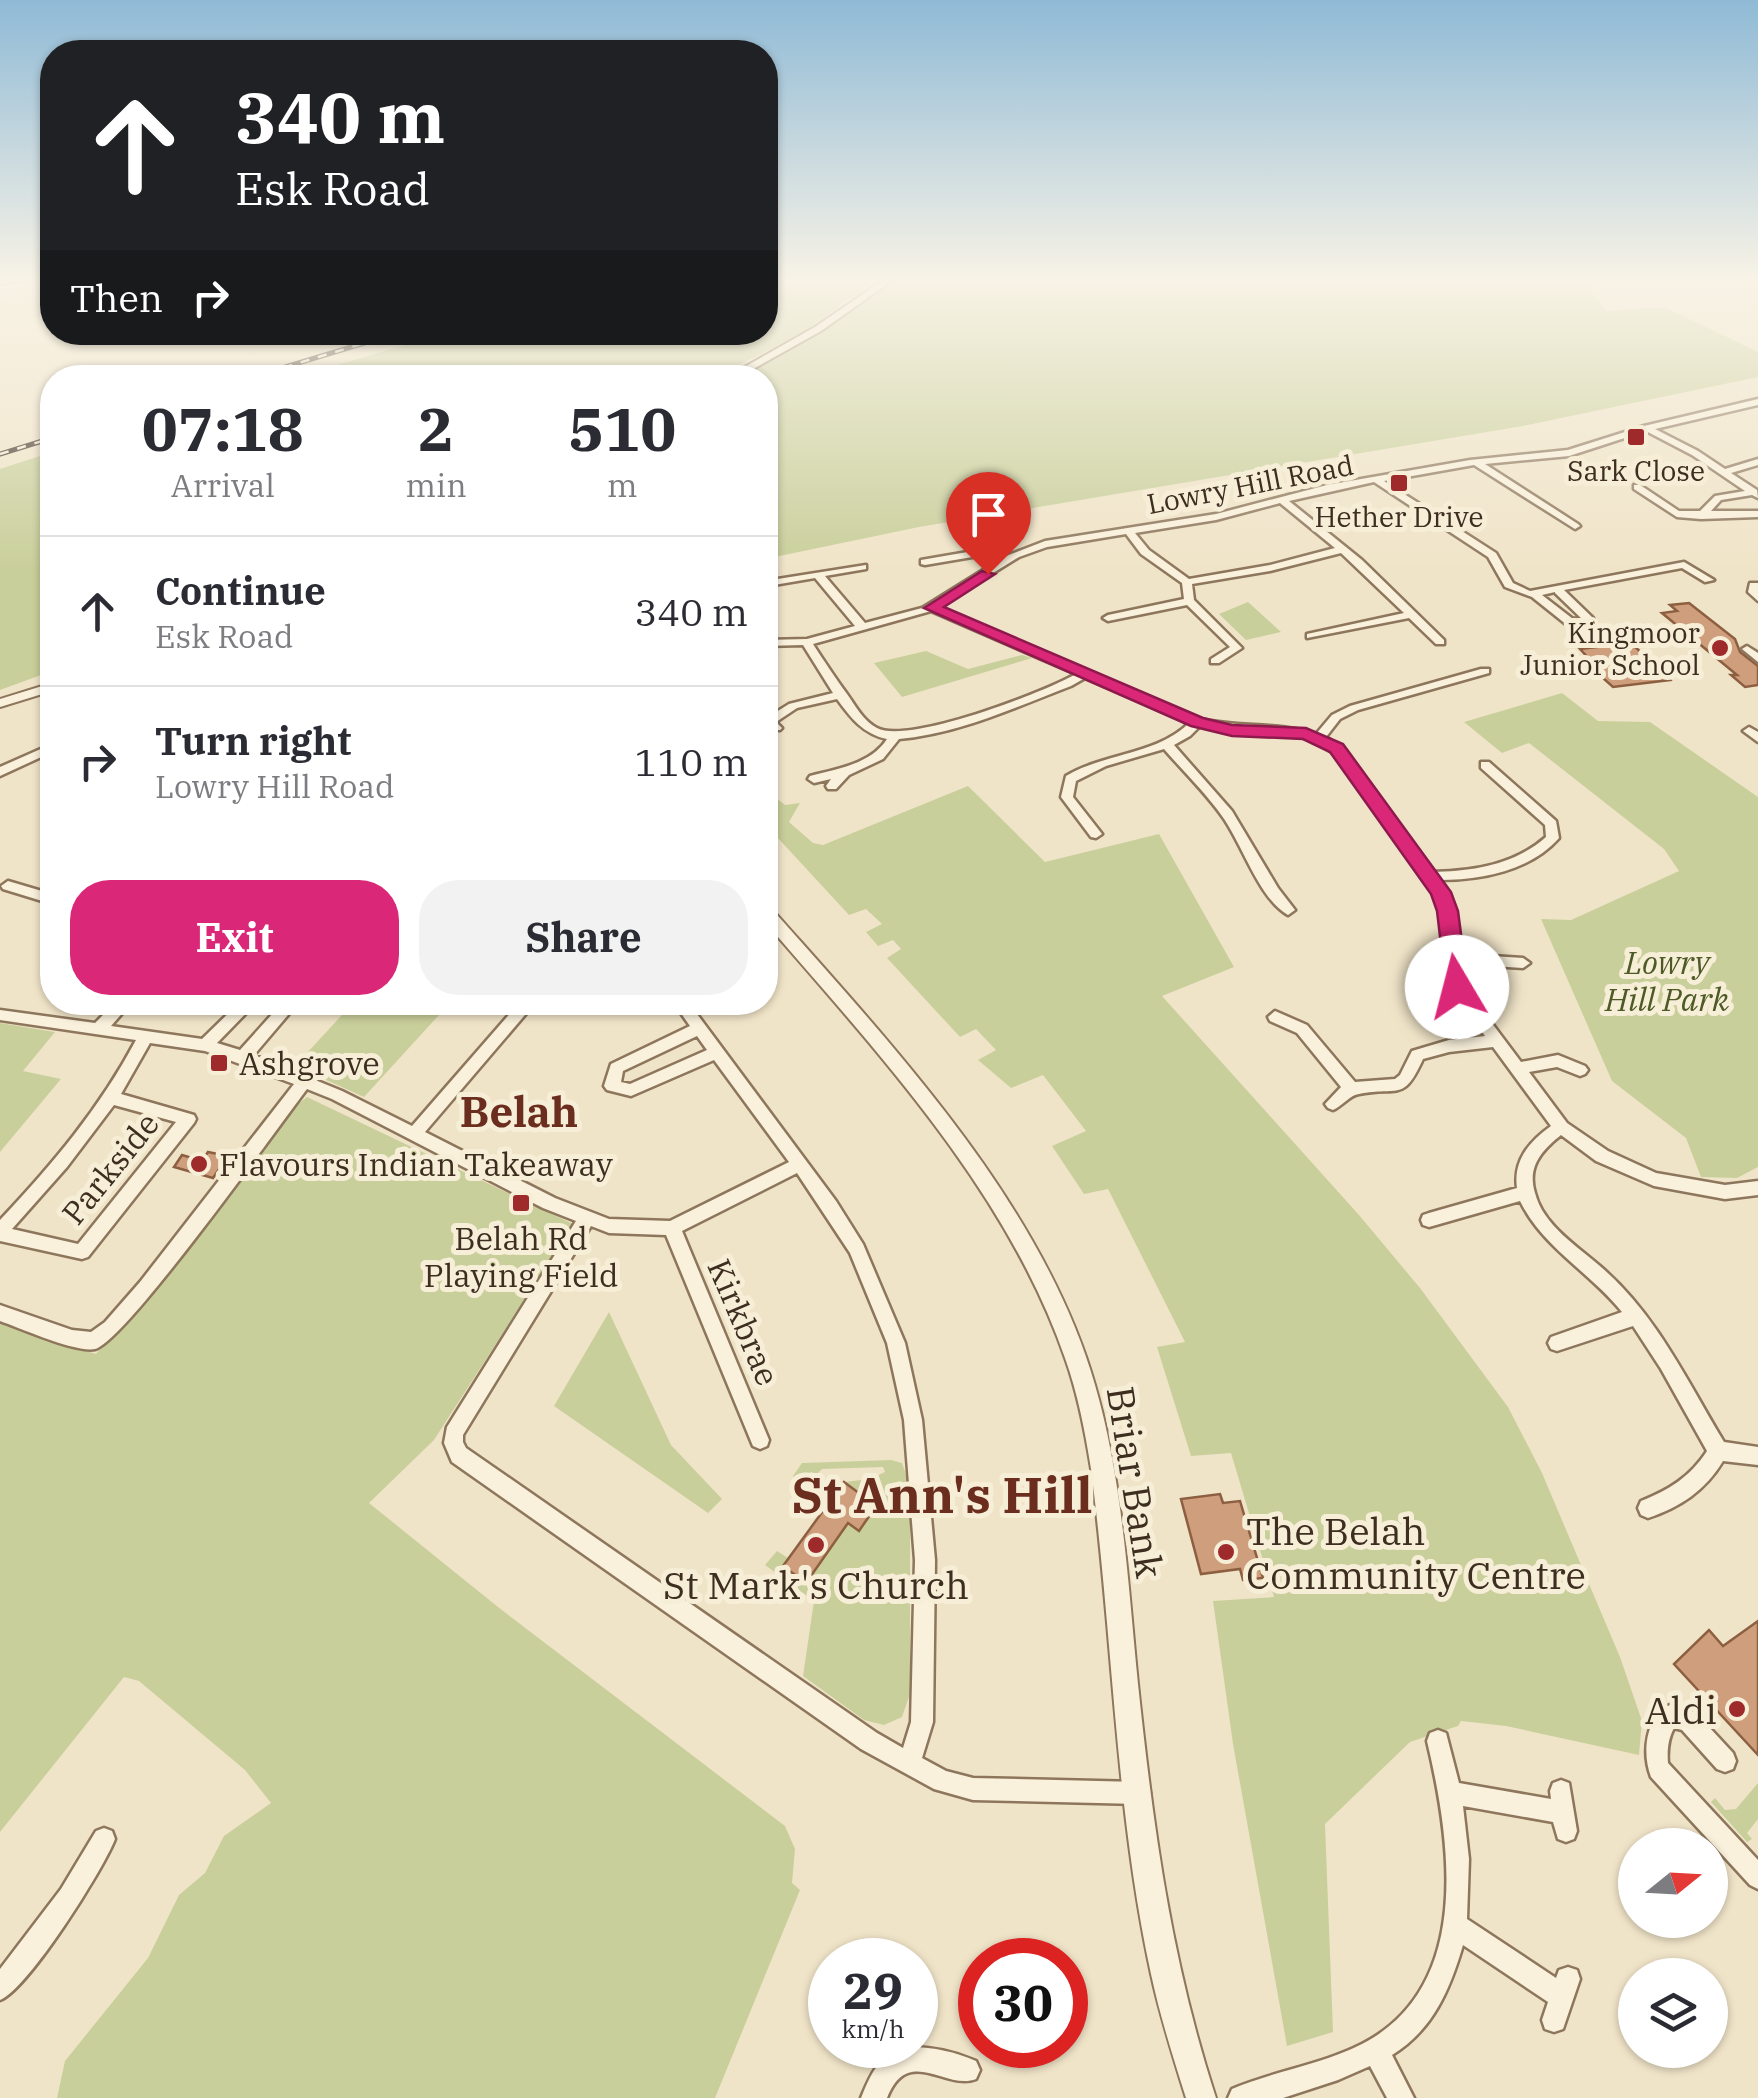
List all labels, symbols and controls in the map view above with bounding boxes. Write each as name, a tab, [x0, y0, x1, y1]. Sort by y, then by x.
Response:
text: 340 m	[235, 71, 445, 162]
icon: ahead	[70, 80, 200, 210]
text: Esk Road	[235, 159, 430, 217]
icon: right	[183, 270, 238, 325]
text: Then	[70, 273, 163, 322]
text: 07:18	[142, 389, 304, 468]
text: 2	[418, 389, 454, 468]
text: 510	[568, 389, 676, 468]
marker: Sark Close	[1625, 426, 1647, 448]
street label: Lowry Hill Road	[1144, 446, 1356, 522]
place label: Sark Close	[1567, 452, 1705, 489]
text: Arrival	[171, 464, 275, 506]
text: min	[406, 464, 467, 506]
text: m	[607, 464, 638, 506]
pin	[946, 472, 1031, 575]
marker: Hether Drive	[1388, 472, 1410, 494]
icon: arrive	[961, 487, 1016, 542]
place label: Hether Drive	[1315, 498, 1483, 535]
text: Continue	[155, 566, 326, 615]
icon: ahead	[70, 584, 125, 639]
text: 340 m	[635, 587, 748, 636]
place label: Kingmoor Junior School	[1520, 614, 1701, 683]
text: Esk Road	[155, 615, 294, 657]
marker: Kingmoor Junior School	[1709, 637, 1731, 659]
text: Turn right	[155, 716, 351, 765]
icon: right	[70, 734, 125, 789]
text: 110 m	[635, 737, 748, 786]
text: Lowry Hill Road	[155, 765, 395, 807]
button: Exit	[70, 880, 399, 995]
button: Share	[419, 880, 748, 995]
position arrow	[1405, 935, 1509, 1039]
park label: Lowry Hill Park	[1604, 941, 1729, 1020]
place label: Ashgrove	[239, 1042, 380, 1084]
marker: Ashgrove	[208, 1052, 230, 1074]
district label: Belah	[460, 1084, 578, 1139]
street label: Parkside	[52, 1103, 168, 1233]
place label: Flavours Indian Takeaway	[219, 1143, 614, 1185]
marker: Flavours Indian Takeaway	[188, 1153, 210, 1175]
marker: Belah Rd Playing Field	[510, 1192, 532, 1214]
place label: Belah Rd Playing Field	[424, 1217, 618, 1296]
street label: Kirkbrae	[699, 1252, 789, 1392]
street label: Briar Bank	[1097, 1383, 1175, 1581]
district label: St Ann's Hill	[791, 1462, 1093, 1527]
place label: The Belah Community Centre	[1246, 1506, 1586, 1599]
marker: St Mark's Church	[805, 1534, 827, 1556]
marker: The Belah Community Centre	[1215, 1541, 1237, 1563]
place label: St Mark's Church	[663, 1560, 969, 1609]
place label: Aldi	[1645, 1685, 1717, 1734]
marker: Aldi	[1726, 1698, 1748, 1720]
north arrow	[1618, 1828, 1728, 1938]
map controls	[1618, 1828, 1728, 2068]
speed limit sign: 30	[958, 1938, 1088, 2068]
text: 29	[843, 1958, 903, 2023]
button: layers	[1618, 1958, 1728, 2068]
text: km/h	[841, 2012, 905, 2045]

